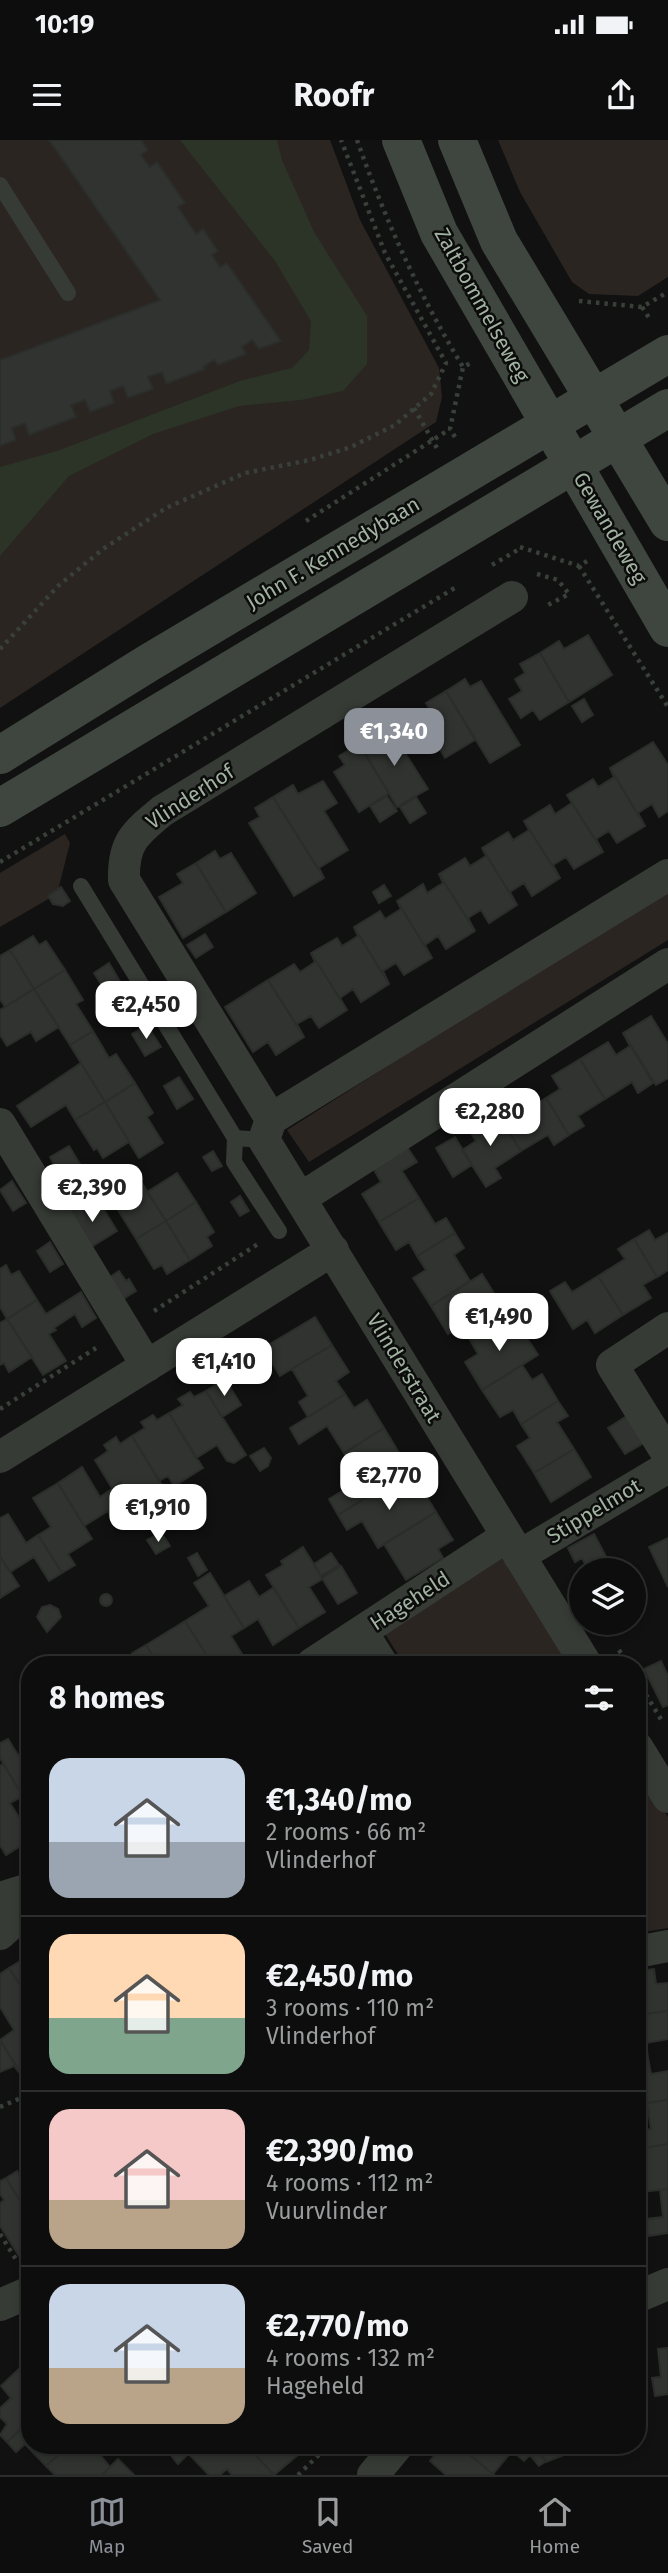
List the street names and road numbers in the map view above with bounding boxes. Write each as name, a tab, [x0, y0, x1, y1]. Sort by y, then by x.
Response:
street label: Zaltbommelseweg	[429, 223, 535, 387]
street label: Gewandeweg	[568, 468, 652, 589]
street label: John F. Kennedybaan	[241, 491, 425, 615]
street label: Vlinderhof	[141, 758, 241, 835]
street label: Vlinderstraat	[361, 1309, 447, 1428]
street label: Stippelmot	[542, 1473, 646, 1549]
street label: Hageheld	[365, 1566, 455, 1636]

